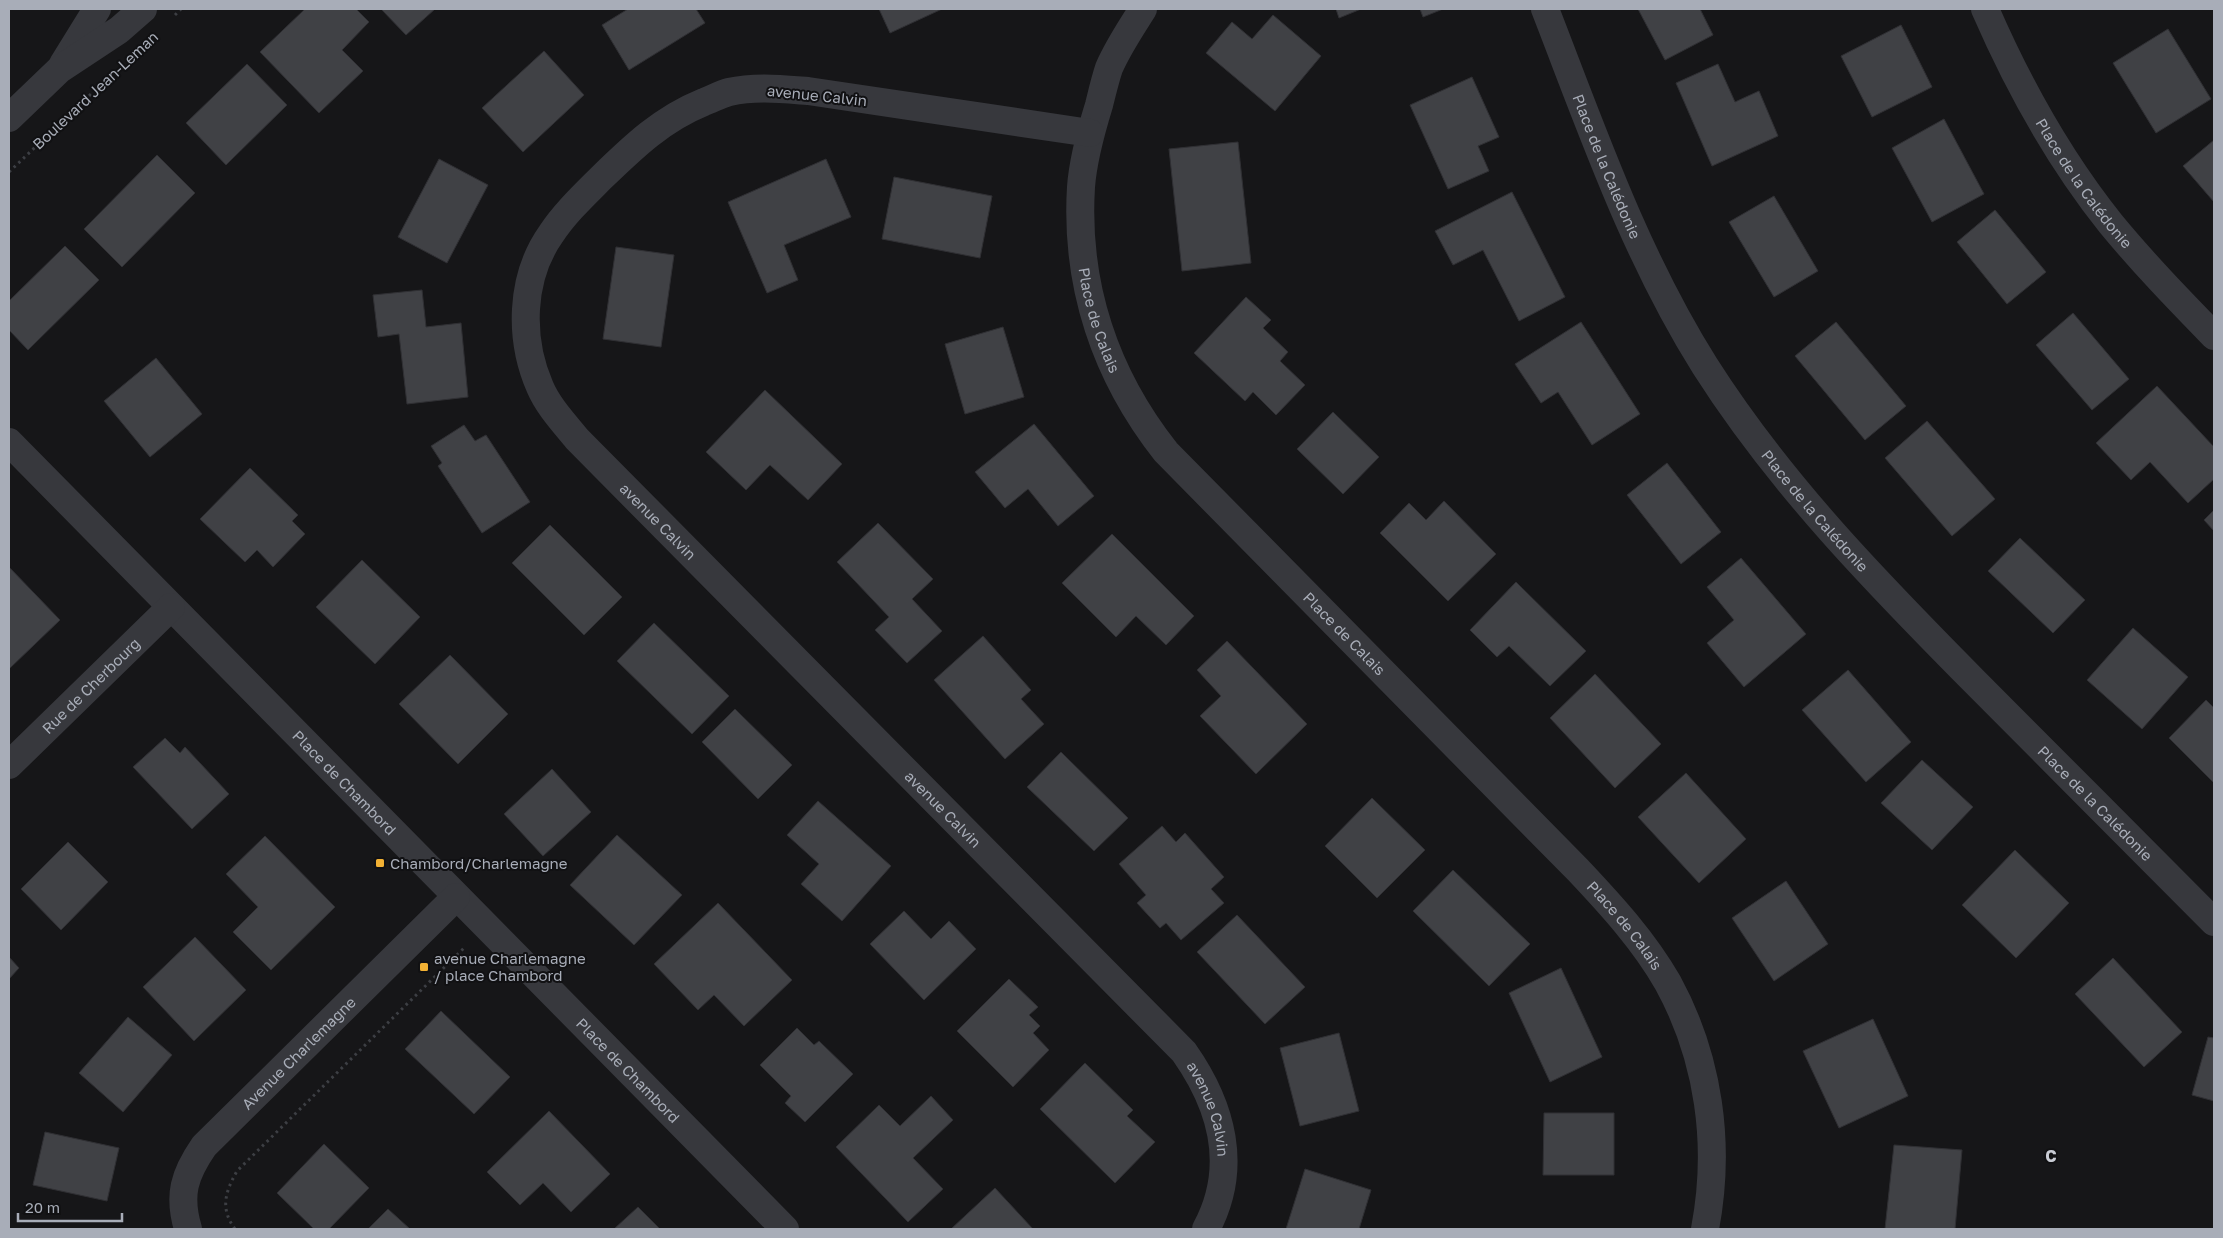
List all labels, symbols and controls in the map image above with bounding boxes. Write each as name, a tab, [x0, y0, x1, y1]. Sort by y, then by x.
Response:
street label: Boulevard Jean-Leman	[29, 27, 161, 153]
street label: avenue Calvin	[766, 81, 868, 109]
street label: Place de la Calédonie	[1569, 91, 1645, 242]
street label: Place de la Calédonie	[2032, 115, 2136, 252]
street label: Place de Calais	[1075, 266, 1124, 376]
street label: Place de la Calédonie	[1758, 446, 1873, 576]
street label: avenue Calvin	[616, 479, 700, 563]
street label: Place de Calais	[1300, 588, 1390, 679]
street label: Rue de Cherbourg	[38, 634, 143, 737]
street label: Place de Chambord	[289, 726, 400, 838]
street label: Place de la Calédonie	[2034, 742, 2157, 864]
street label: avenue Calvin	[901, 767, 985, 851]
place label: Chambord/Charlemagne	[390, 854, 568, 872]
marker: Chambord/Charlemagne	[374, 857, 386, 869]
street label: Place de Calais	[1584, 877, 1667, 973]
place label: avenue Charlemagne / place Chambord	[434, 949, 586, 984]
marker: avenue Charlemagne / place Chambord	[418, 961, 430, 973]
street label: Avenue Charlemagne	[238, 992, 359, 1113]
street label: Place de Chambord	[573, 1014, 684, 1126]
street label: avenue Calvin	[1183, 1058, 1233, 1157]
district label: C	[2045, 1146, 2057, 1166]
scale bar	[18, 1190, 121, 1222]
text: 20 m	[25, 1198, 60, 1216]

